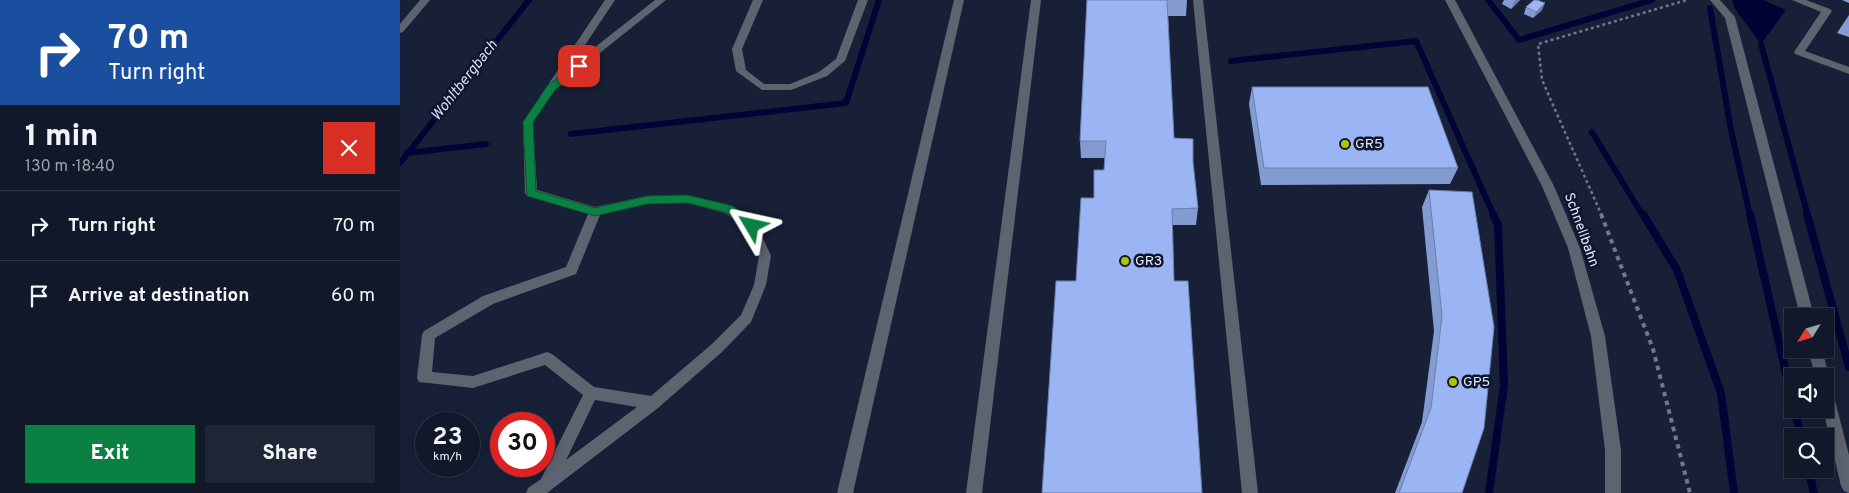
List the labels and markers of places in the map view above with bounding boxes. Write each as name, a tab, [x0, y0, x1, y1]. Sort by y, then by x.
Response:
pin	[558, 45, 600, 87]
place label: GR5	[1355, 136, 1383, 153]
marker: GR5	[1339, 138, 1351, 150]
place label: GR3	[1135, 253, 1162, 270]
marker: GR3	[1119, 255, 1131, 267]
place label: GP5	[1463, 374, 1490, 391]
marker: GP5	[1447, 376, 1459, 388]

